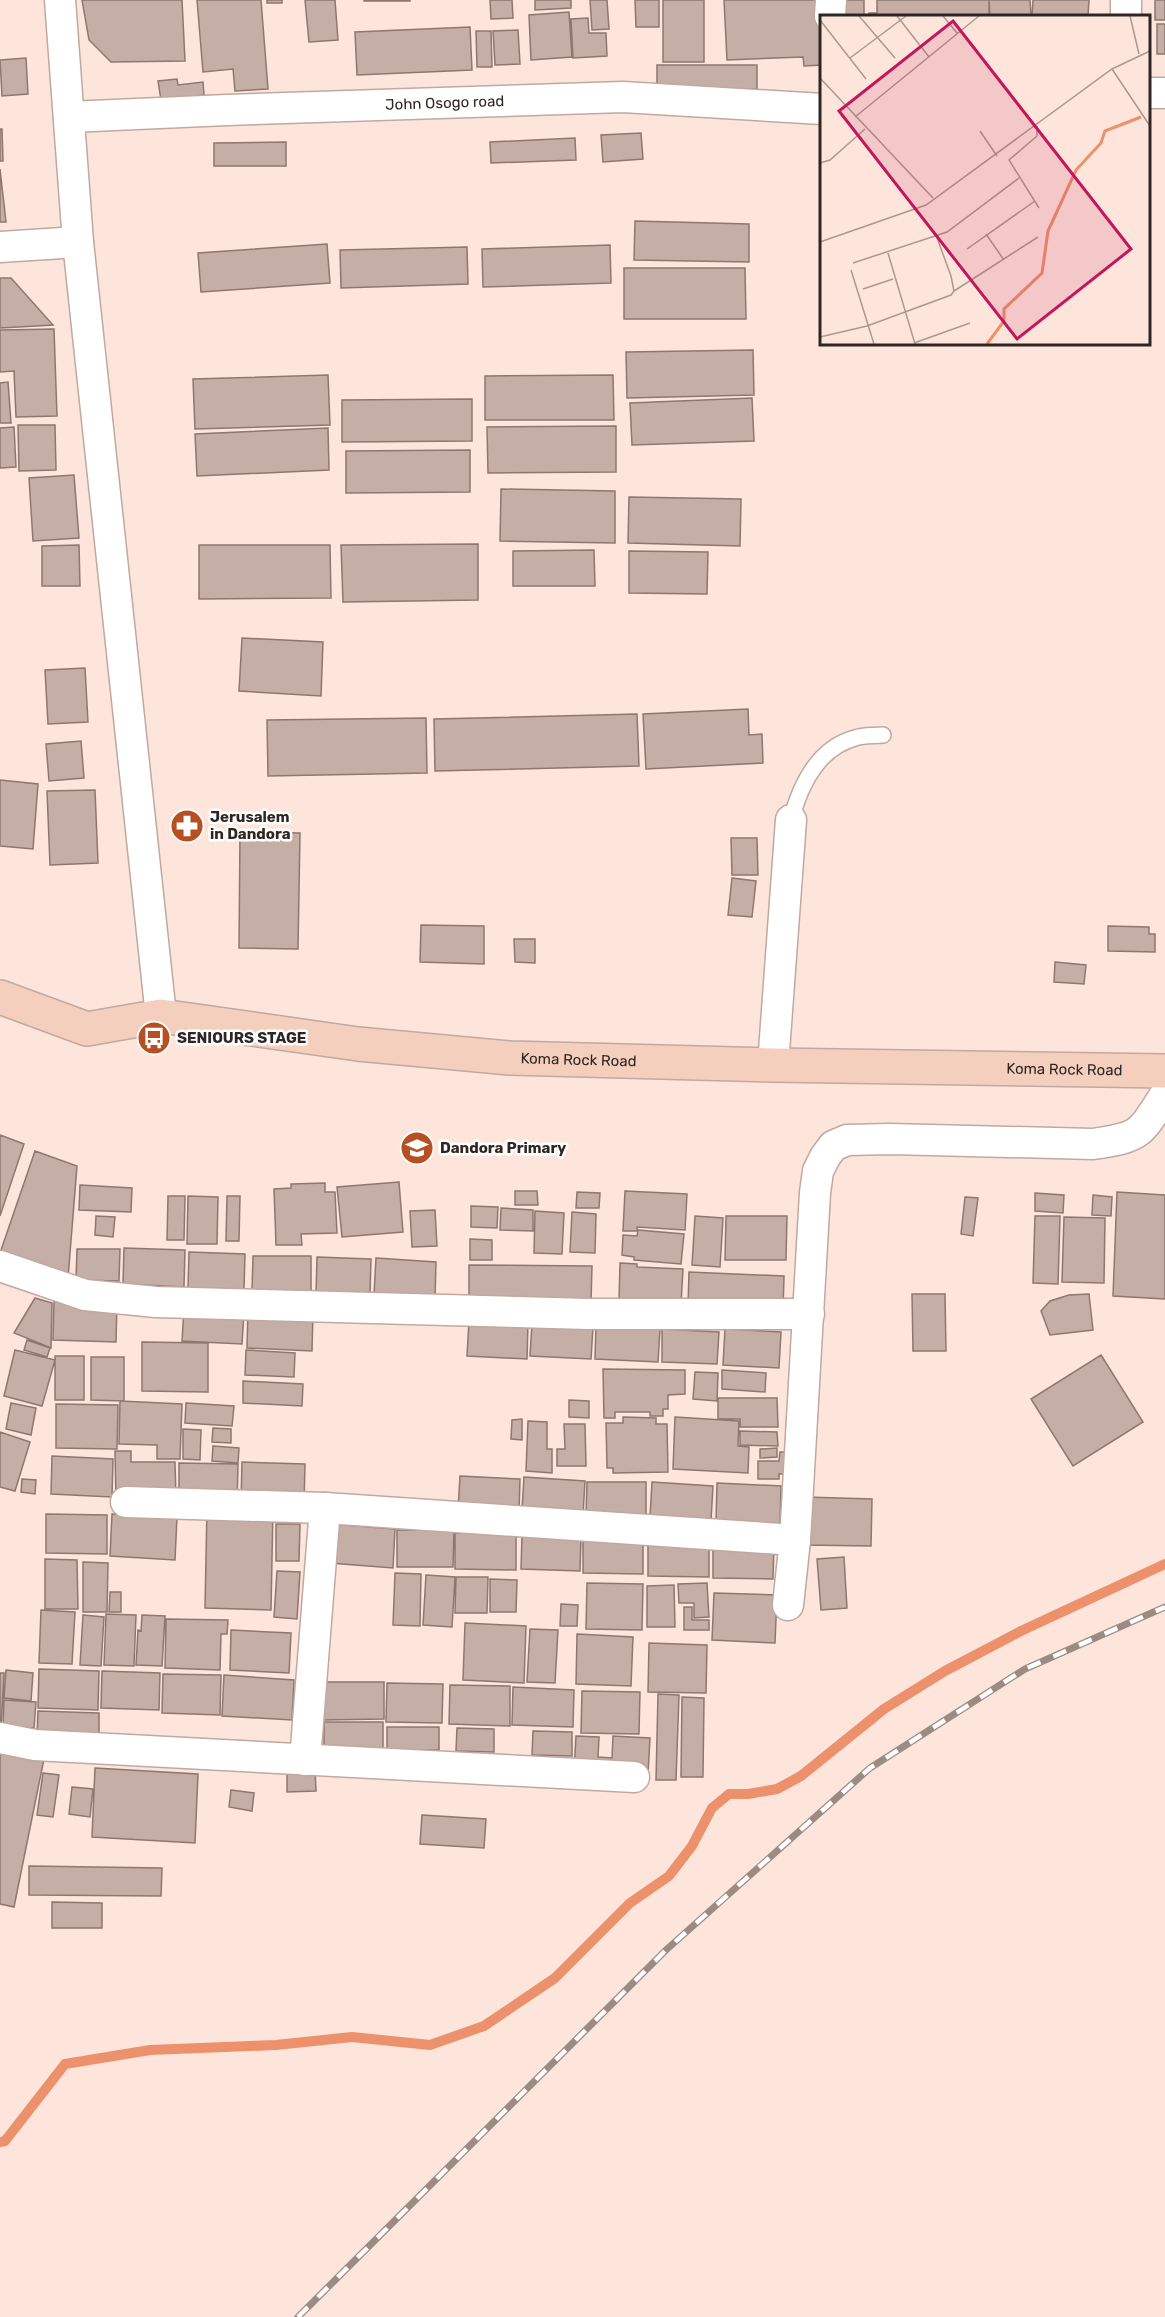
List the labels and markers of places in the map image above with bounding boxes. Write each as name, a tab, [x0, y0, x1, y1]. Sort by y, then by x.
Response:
pharmacy icon: Jerusalem in Dandora	[169, 808, 205, 844]
place label: Jerusalem in Dandora	[210, 808, 291, 843]
bus stop icon: SENIOURS STAGE	[136, 1020, 172, 1056]
place label: SENIOURS STAGE	[177, 1029, 306, 1047]
school or university icon: Dandora Primary	[399, 1130, 435, 1166]
place label: Dandora Primary	[440, 1139, 566, 1157]

